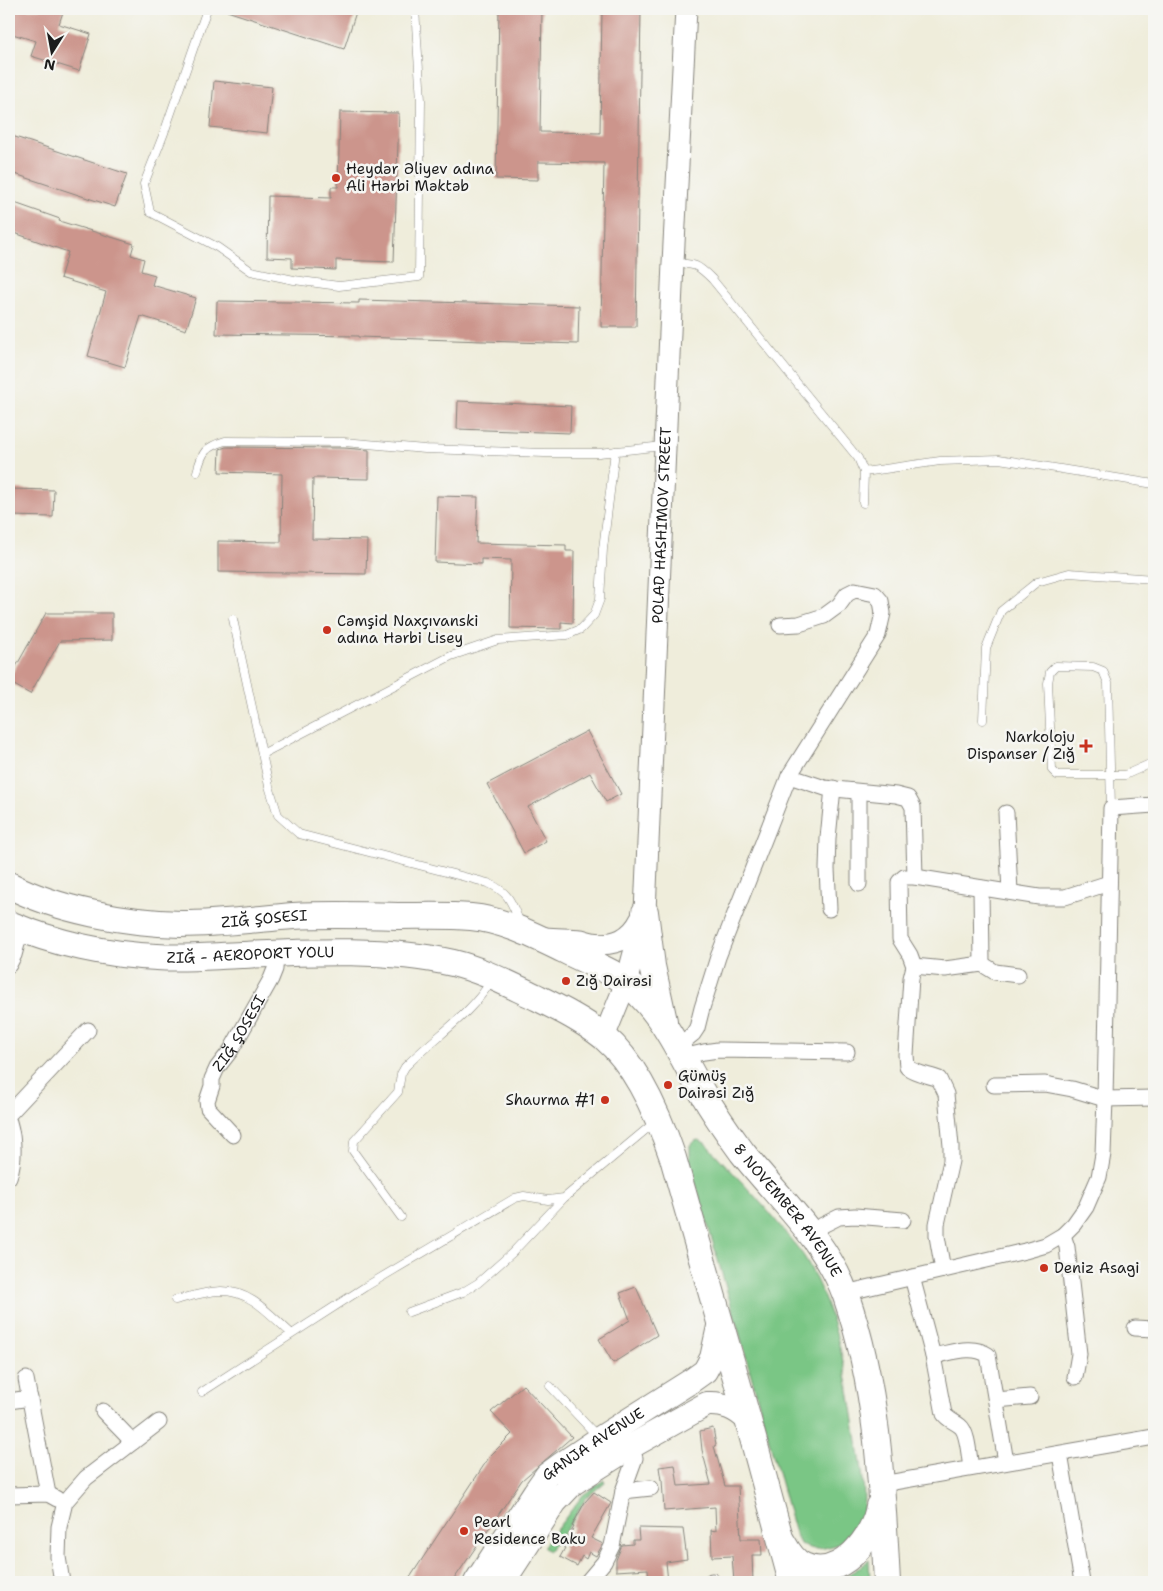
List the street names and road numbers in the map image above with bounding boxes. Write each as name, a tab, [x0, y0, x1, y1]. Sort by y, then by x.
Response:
street label: POLAD HASHIMOV STREET	[647, 426, 676, 624]
street label: ZIĞ ŞOSESI	[220, 905, 308, 932]
street label: ZIĞ - AEROPORT YOLU	[167, 942, 334, 968]
street label: ZIĞ ŞOSESI	[208, 991, 270, 1076]
street label: 8 NOVEMBER AVENUE	[729, 1139, 846, 1280]
street label: GANJA AVENUE	[538, 1403, 648, 1485]

